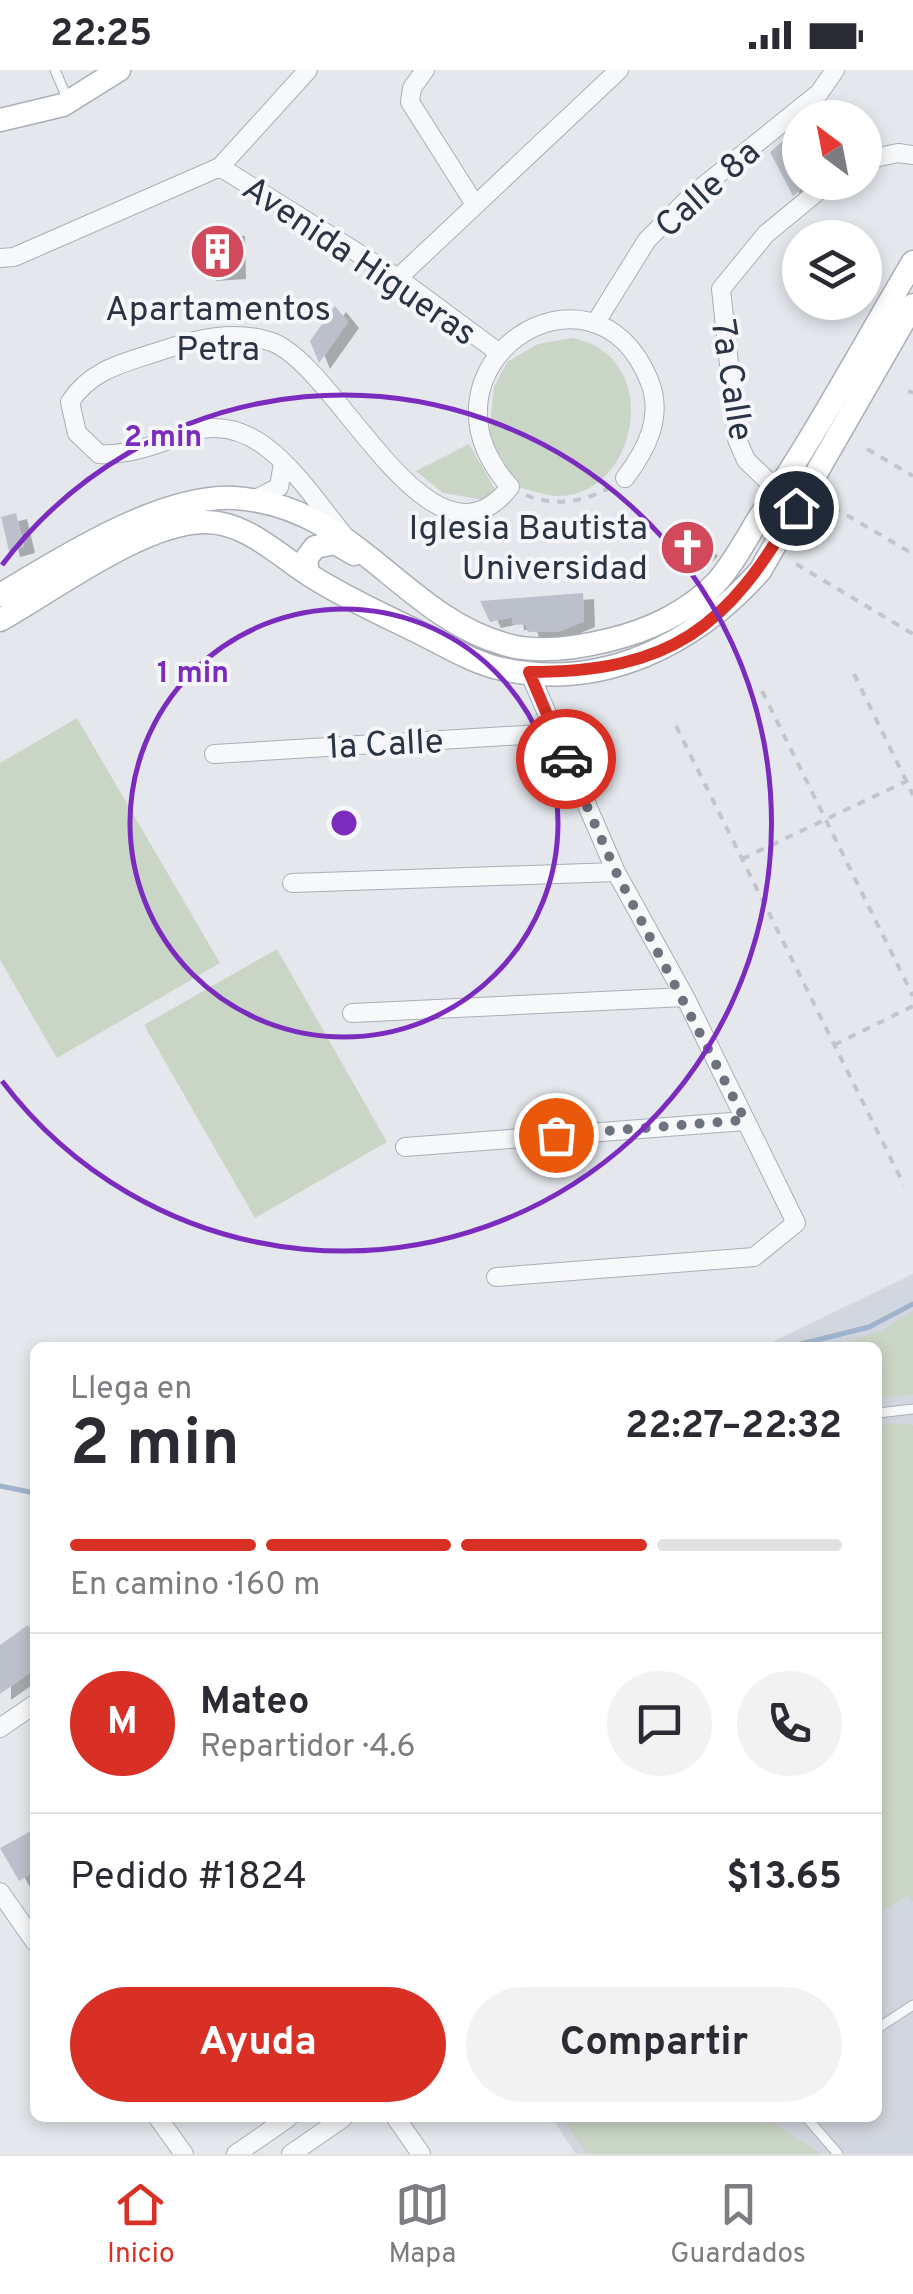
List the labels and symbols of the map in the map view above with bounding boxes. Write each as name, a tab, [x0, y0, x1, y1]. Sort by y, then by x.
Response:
north arrow	[782, 100, 882, 200]
street label: Calle 8a	[647, 132, 771, 249]
street label: Avenida Higueras	[233, 168, 484, 357]
building icon: Apartamentos Petra	[188, 222, 248, 282]
place label: Apartamentos Petra	[105, 289, 331, 373]
street label: 7a Calle	[699, 317, 761, 444]
text: 2 min	[124, 420, 202, 457]
pin	[754, 466, 839, 551]
place label: Iglesia Bautista Universidad	[409, 508, 648, 592]
church icon: Iglesia Bautista Universidad	[657, 517, 717, 577]
text: 1 min	[157, 656, 229, 693]
courier	[516, 709, 616, 809]
street label: 1a Calle	[326, 721, 445, 771]
centre of rings	[326, 805, 362, 841]
pin	[514, 1093, 599, 1178]

